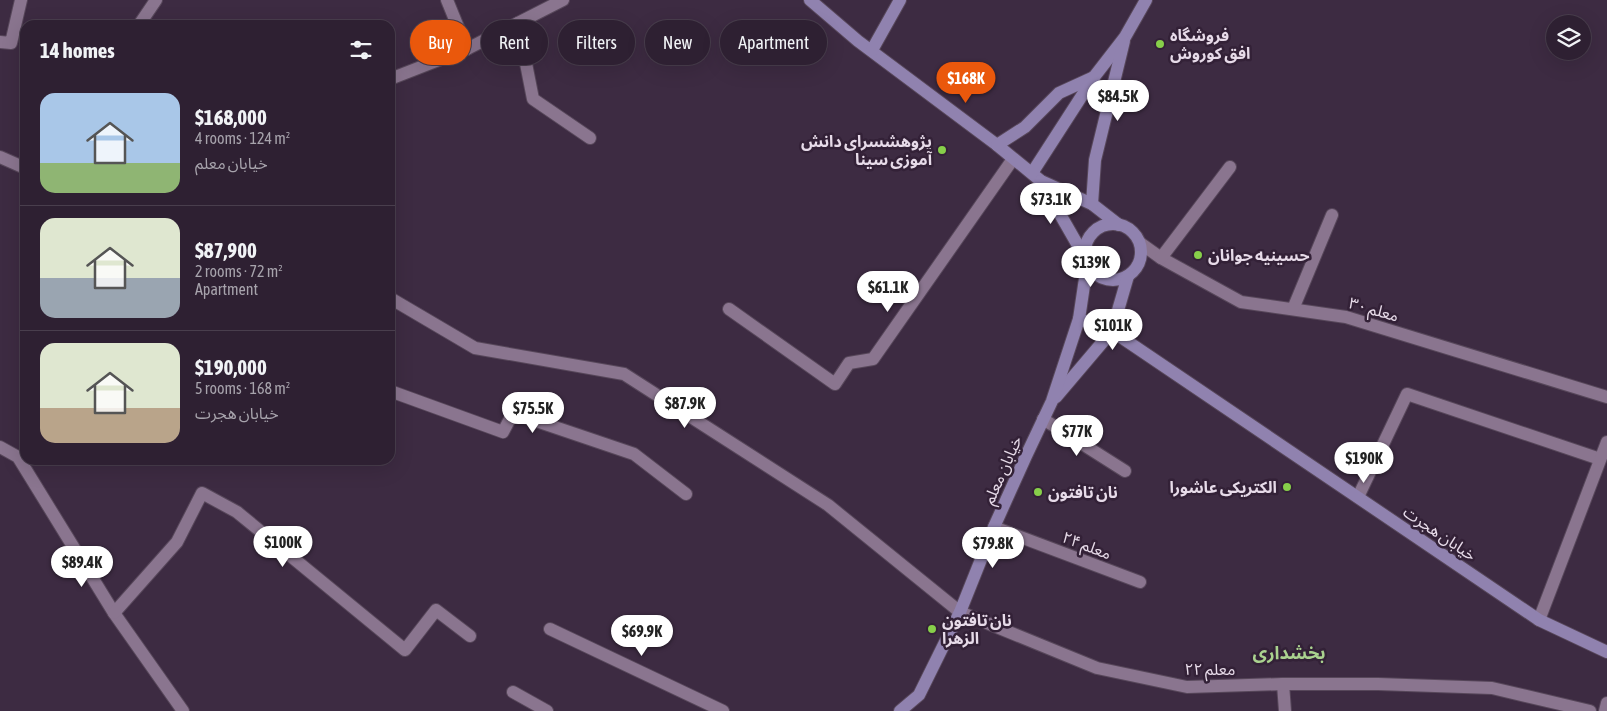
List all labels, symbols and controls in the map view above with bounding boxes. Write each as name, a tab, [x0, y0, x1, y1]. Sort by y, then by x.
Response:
map controls	[1546, 15, 1591, 60]
button: layers	[1546, 15, 1591, 60]
chip: Buy	[410, 20, 471, 65]
chip: Rent	[481, 20, 548, 65]
chip: Filters	[558, 20, 635, 65]
chip: New	[645, 20, 710, 65]
chip: Apartment	[720, 20, 827, 65]
place label: فروشگاه افق کوروش	[1170, 26, 1250, 64]
icon: filters	[347, 36, 375, 64]
text: 14 homes	[40, 38, 115, 62]
marker: فروشگاه افق کوروش	[1154, 38, 1166, 50]
pin: $168K	[931, 62, 1001, 104]
text: $168K	[947, 69, 985, 87]
pin: $84.5K	[1077, 80, 1159, 122]
text: $84.5K	[1098, 87, 1138, 105]
text: $168,000	[195, 105, 267, 129]
icon: home	[80, 113, 140, 173]
text: 4 rooms · 124 m²	[195, 129, 290, 147]
place label: پژوهشسرای دانش آموزی سینا	[801, 132, 933, 169]
marker: پژوهشسرای دانش آموزی سینا	[936, 144, 948, 156]
text: خیابان معلم	[195, 154, 268, 172]
pin: $73.1K	[1010, 182, 1092, 225]
text: $73.1K	[1031, 190, 1071, 208]
icon: home	[80, 238, 140, 298]
text: $87,900	[195, 238, 257, 262]
pin: $139K	[1056, 246, 1126, 288]
place label: حسینیه جوانان	[1208, 246, 1310, 265]
marker: حسینیه جوانان	[1192, 249, 1204, 261]
text: $139K	[1072, 253, 1110, 271]
text: 2 rooms · 72 m²	[195, 262, 283, 280]
pin: $61.1K	[847, 270, 929, 313]
text: $61.1K	[868, 278, 908, 296]
text: Apartment	[195, 280, 258, 298]
street label: معلم ۳۰	[1346, 293, 1401, 329]
pin: $101K	[1078, 308, 1148, 351]
text: $101K	[1094, 316, 1132, 334]
text: $190,000	[195, 355, 267, 379]
icon: home	[80, 363, 140, 423]
text: 5 rooms · 168 m²	[195, 379, 290, 397]
pin: $87.9K	[644, 386, 726, 429]
pin: $75.5K	[492, 392, 574, 434]
text: $87.9K	[665, 394, 705, 412]
text: $75.5K	[513, 399, 553, 417]
text: خیابان هجرت	[195, 404, 279, 422]
pin: $77K	[1047, 414, 1107, 457]
text: $77K	[1062, 422, 1092, 440]
street label: خیابان معلم	[979, 433, 1029, 508]
pin: $190K	[1329, 442, 1399, 484]
text: $190K	[1345, 449, 1383, 467]
place label: الکتریکی عاشورا	[1170, 478, 1277, 497]
marker: الکتریکی عاشورا	[1281, 481, 1293, 493]
place label: نان تافتون	[1048, 483, 1118, 502]
marker: نان تافتون	[1032, 486, 1044, 498]
street label: خیابان هجرت	[1400, 502, 1480, 565]
pin: $100K	[248, 526, 318, 568]
pin: $79.8K	[952, 526, 1034, 569]
street label: معلم ۲۴	[1059, 527, 1114, 566]
text: $100K	[264, 533, 302, 551]
text: $79.8K	[973, 534, 1013, 552]
pin: $89.4K	[41, 546, 123, 588]
text: $89.4K	[62, 553, 102, 571]
place label: نان تافتون الزهرا	[942, 611, 1012, 648]
pin: $69.9K	[601, 614, 683, 657]
text: $69.9K	[622, 622, 662, 640]
marker: نان تافتون الزهرا	[926, 623, 938, 635]
district label: بخشداری	[1252, 642, 1326, 664]
street label: معلم ۲۲	[1184, 660, 1236, 682]

